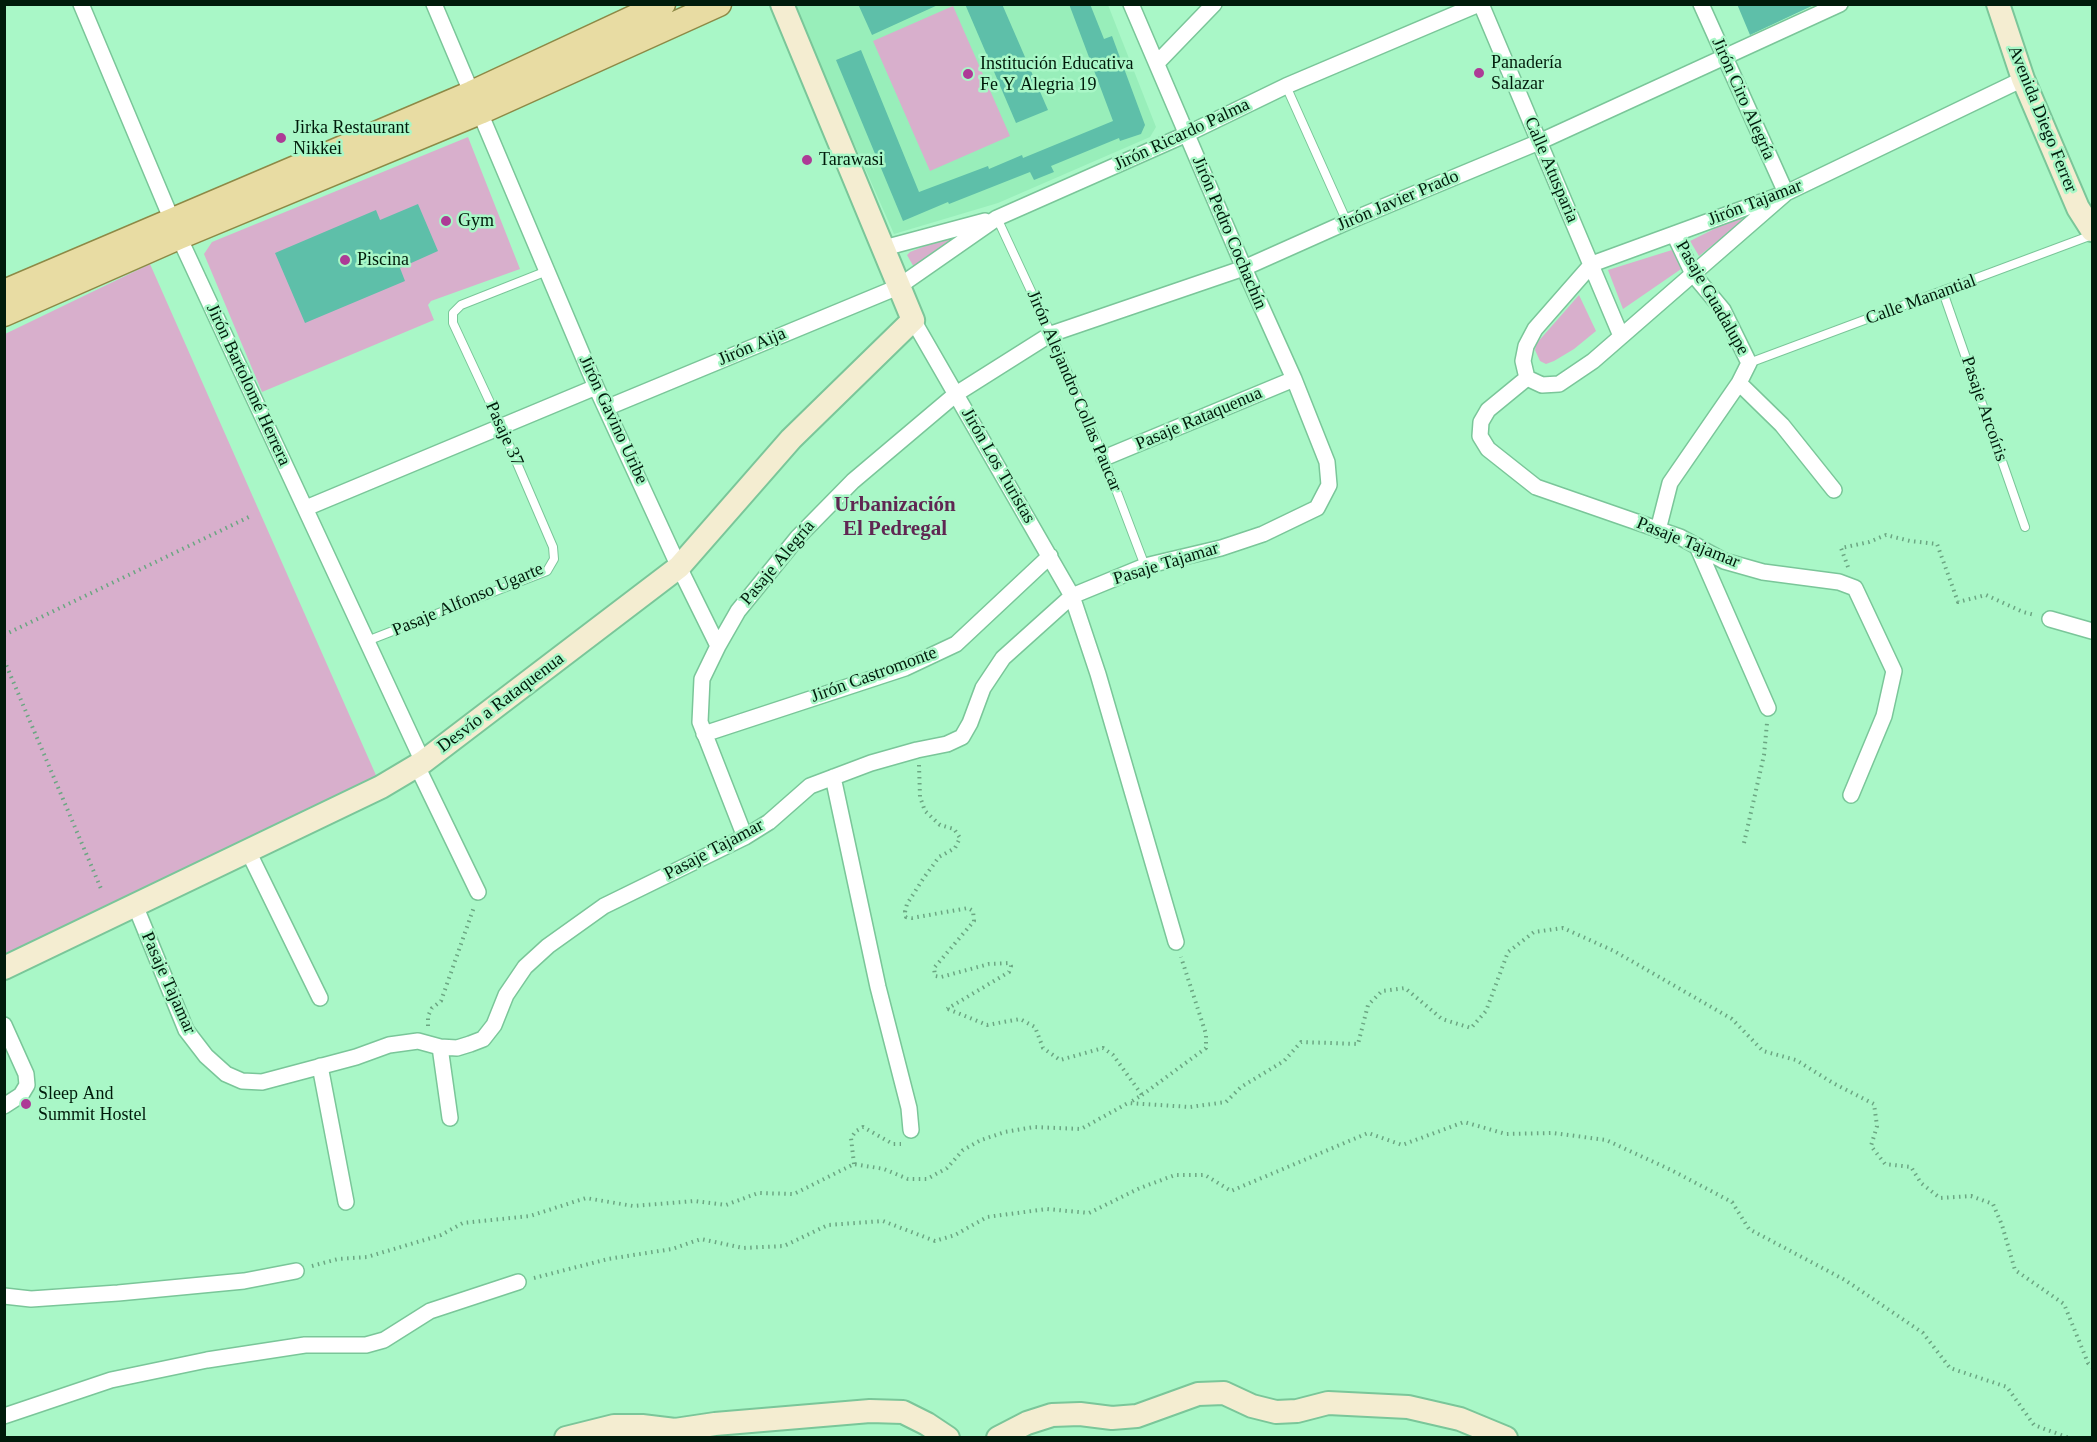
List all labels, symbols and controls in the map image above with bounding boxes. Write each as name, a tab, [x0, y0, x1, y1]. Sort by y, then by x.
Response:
street label: Jirón Ciro Alegría	[1706, 35, 1780, 163]
street label: Avenida Diego Ferrer	[2003, 42, 2081, 196]
place label: Panadería Salazar	[1491, 52, 1562, 94]
place label: Institución Educativa Fe Y Alegria 19	[980, 53, 1133, 96]
marker: Panadería Salazar	[1472, 66, 1486, 80]
marker: Institución Educativa Fe Y Alegria 19	[961, 67, 975, 81]
street label: Jirón Ricardo Palma	[1111, 94, 1253, 176]
street label: Calle Atusparia	[1519, 114, 1583, 226]
place label: Jirka Restaurant Nikkei	[293, 117, 409, 160]
marker: Jirka Restaurant Nikkei	[274, 131, 288, 145]
place label: Tarawasi	[819, 149, 884, 171]
marker: Tarawasi	[800, 153, 814, 167]
street label: Jirón Pedro Cochachín	[1187, 153, 1271, 313]
street label: Jirón Javier Prado	[1334, 166, 1462, 236]
street label: Jirón Tajamar	[1705, 175, 1805, 231]
place label: Gym	[458, 210, 494, 232]
marker: Gym	[439, 214, 453, 228]
street label: Pasaje Guadalupe	[1671, 237, 1753, 359]
place label: Piscina	[357, 249, 409, 271]
marker: Piscina	[338, 253, 352, 267]
street label: Calle Manantial	[1863, 270, 1979, 330]
street label: Jirón Alejandro Collas Paucar	[1022, 287, 1126, 495]
street label: Jirón Bartolomé Herrera	[201, 301, 295, 469]
street label: Jirón Aija	[715, 323, 789, 371]
street label: Jirón Gavino Uribe	[574, 352, 652, 488]
street label: Pasaje Arcoíris	[1956, 354, 2012, 464]
street label: Pasaje Rataquenua	[1132, 383, 1266, 455]
street label: Pasaje 37	[480, 398, 528, 470]
street label: Jirón Los Turistas	[956, 405, 1040, 527]
district label: Urbanización El Pedregal	[834, 493, 956, 543]
street label: Pasaje Tajamar	[1633, 513, 1743, 573]
street label: Pasaje Alegría	[736, 516, 820, 610]
street label: Pasaje Tajamar	[1111, 538, 1221, 590]
street label: Pasaje Alfonso Ugarte	[389, 558, 547, 642]
street label: Jirón Castromonte	[808, 642, 940, 708]
street label: Desvío a Rataquenua	[433, 648, 569, 758]
street label: Pasaje Tajamar	[661, 815, 767, 885]
street label: Pasaje Tajamar	[136, 929, 200, 1037]
place label: Sleep And Summit Hostel	[38, 1083, 147, 1126]
marker: Sleep And Summit Hostel	[19, 1097, 33, 1111]

